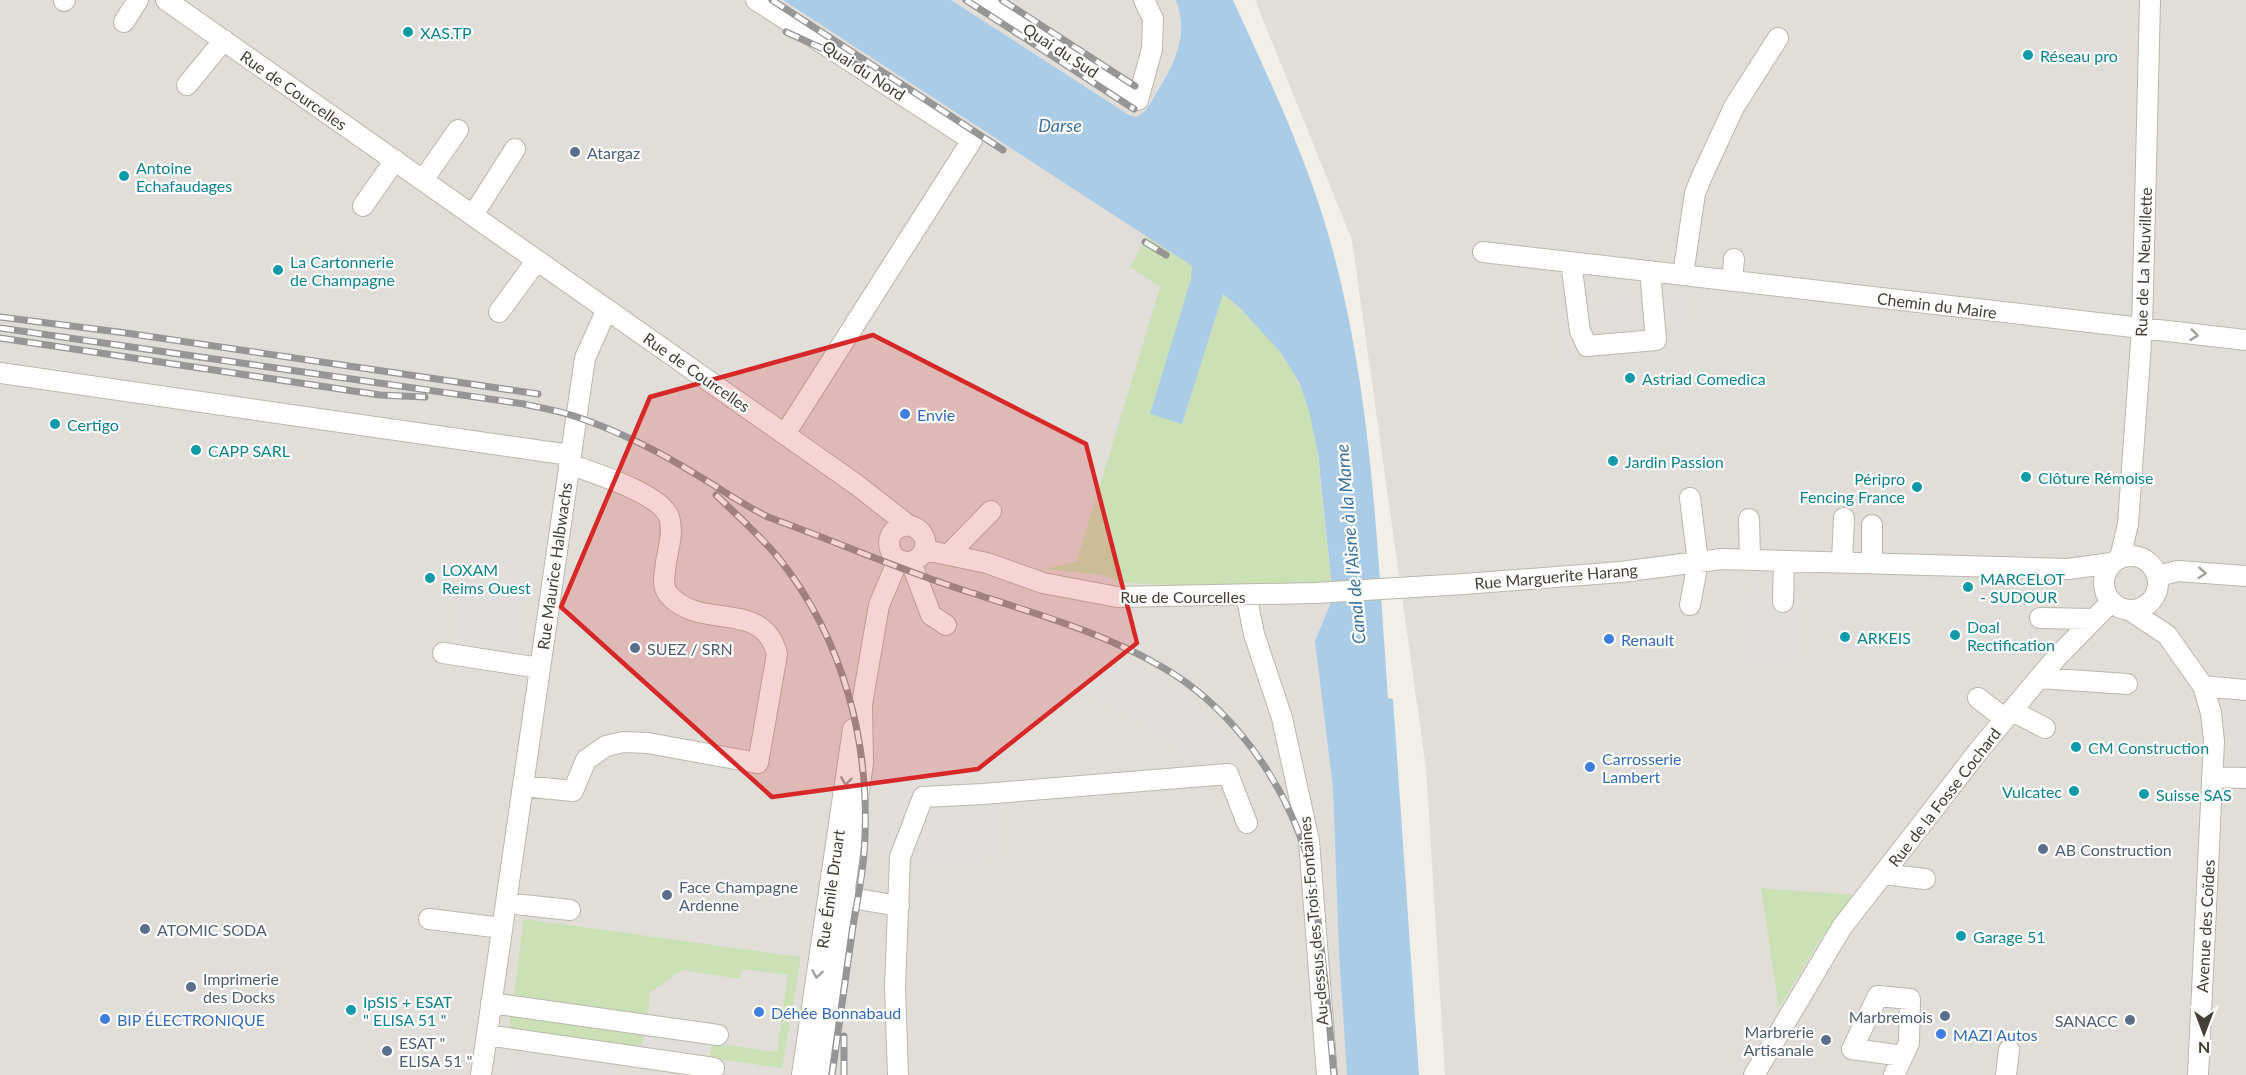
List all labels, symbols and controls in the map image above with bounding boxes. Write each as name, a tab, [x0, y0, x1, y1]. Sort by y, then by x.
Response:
street label: Quai du Sud	[1020, 19, 1102, 81]
place label: XAS.TP	[420, 23, 472, 42]
marker: XAS.TP	[401, 25, 415, 39]
street label: Quai du Nord	[819, 36, 909, 104]
street label: Rue de Courcelles	[237, 46, 351, 134]
place label: Réseau pro	[2040, 46, 2118, 65]
marker: Réseau pro	[2021, 48, 2035, 62]
water label: Darse	[1038, 114, 1082, 136]
place label: Atargaz	[587, 143, 640, 162]
marker: Atargaz	[568, 145, 582, 159]
place label: Antoine Echafaudages	[136, 158, 232, 195]
marker: Antoine Echafaudages	[117, 169, 131, 183]
street label: Rue de La Neuvillette	[2131, 187, 2155, 337]
place label: La Cartonnerie de Champagne	[290, 252, 395, 289]
marker: La Cartonnerie de Champagne	[271, 263, 285, 277]
street label: Chemin du Maire	[1876, 288, 1998, 322]
street label: Rue de Courcelles	[640, 328, 754, 416]
one-way arrow	[2189, 328, 2198, 341]
place label: Astriad Comedica	[1642, 369, 1766, 388]
marker: Astriad Comedica	[1623, 371, 1637, 385]
place label: Envie	[917, 405, 955, 424]
marker: Envie	[898, 407, 912, 421]
place label: Certigo	[67, 415, 119, 434]
marker: Certigo	[48, 417, 62, 431]
place label: CAPP SARL	[208, 441, 290, 460]
marker: CAPP SARL	[189, 443, 203, 457]
water label: Canal de l'Aisne à la Marne	[1330, 443, 1370, 645]
place label: Jardin Passion	[1625, 452, 1724, 471]
marker: Jardin Passion	[1606, 454, 1620, 468]
place label: Clôture Rémoise	[2038, 468, 2154, 487]
place label: Péripro Fencing France	[1800, 469, 1905, 506]
marker: Clôture Rémoise	[2019, 470, 2033, 484]
marker: Péripro Fencing France	[1910, 480, 1924, 494]
street label: Rue Maurice Halbwachs	[533, 481, 575, 651]
street label: Rue Marguerite Harang	[1474, 559, 1638, 593]
place label: LOXAM Reims Ouest	[442, 560, 531, 597]
one-way arrow	[2197, 566, 2206, 579]
place label: MARCELOT - SUDOUR	[1980, 569, 2066, 606]
marker: LOXAM Reims Ouest	[423, 571, 437, 585]
marker: MARCELOT - SUDOUR	[1961, 580, 1975, 594]
street label: Rue de Courcelles	[1120, 587, 1246, 606]
place label: Doal Rectification	[1967, 617, 2055, 654]
place label: ARKEIS	[1857, 628, 1911, 647]
marker: Doal Rectification	[1948, 628, 1962, 642]
place label: Renault	[1621, 630, 1675, 649]
marker: ARKEIS	[1838, 630, 1852, 644]
marker: Renault	[1602, 632, 1616, 646]
place label: SUEZ / SRN	[647, 639, 733, 658]
marker: SUEZ / SRN	[628, 641, 642, 655]
street label: Rue de la Fosse Cochard	[1884, 724, 2004, 870]
place label: CM Construction	[2088, 738, 2209, 757]
marker: CM Construction	[2069, 740, 2083, 754]
place label: Carrosserie Lambert	[1602, 749, 1681, 786]
marker: Carrosserie Lambert	[1583, 760, 1597, 774]
one-way arrow	[840, 777, 852, 786]
place label: Vulcatec	[2002, 782, 2062, 801]
marker: Vulcatec	[2067, 784, 2081, 798]
place label: Suisse SAS	[2156, 785, 2232, 804]
marker: Suisse SAS	[2137, 787, 2151, 801]
street label: Au-dessus des Trois Fontaines	[1294, 816, 1332, 1026]
street label: Rue Émile Druart	[812, 828, 848, 950]
place label: AB Construction	[2055, 840, 2172, 859]
marker: AB Construction	[2036, 842, 2050, 856]
street label: Avenue des Coïdes	[2192, 859, 2218, 993]
place label: Face Champagne Ardenne	[679, 877, 798, 914]
marker: Face Champagne Ardenne	[660, 888, 674, 902]
place label: ATOMIC SODA	[157, 920, 267, 939]
marker: ATOMIC SODA	[138, 922, 152, 936]
place label: Garage 51	[1973, 927, 2046, 946]
marker: Garage 51	[1954, 929, 1968, 943]
place label: Imprimerie des Docks	[203, 969, 279, 1006]
one-way arrow	[812, 970, 824, 979]
marker: Imprimerie des Docks	[184, 980, 198, 994]
place label: IpSIS + ESAT " ELISA 51 "	[363, 992, 453, 1029]
marker: IpSIS + ESAT " ELISA 51 "	[344, 1003, 358, 1017]
place label: Déhée Bonnabaud	[771, 1003, 901, 1022]
north arrow	[2174, 1003, 2234, 1063]
marker: Déhée Bonnabaud	[752, 1005, 766, 1019]
place label: Marbremois	[1849, 1007, 1933, 1026]
marker: Marbremois	[1938, 1009, 1952, 1023]
place label: BIP ÉLECTRONIQUE	[117, 1010, 265, 1029]
place label: SANACC	[2055, 1011, 2118, 1030]
marker: BIP ÉLECTRONIQUE	[98, 1012, 112, 1026]
marker: SANACC	[2123, 1013, 2137, 1027]
place label: Marbrerie Artisanale	[1744, 1022, 1814, 1059]
place label: MAZI Autos	[1953, 1025, 2038, 1044]
marker: MAZI Autos	[1934, 1027, 1948, 1041]
place label: ESAT " ELISA 51 "	[399, 1033, 472, 1070]
marker: Marbrerie Artisanale	[1819, 1033, 1833, 1047]
text: N	[2198, 1039, 2210, 1058]
marker: ESAT " ELISA 51 "	[380, 1044, 394, 1058]

